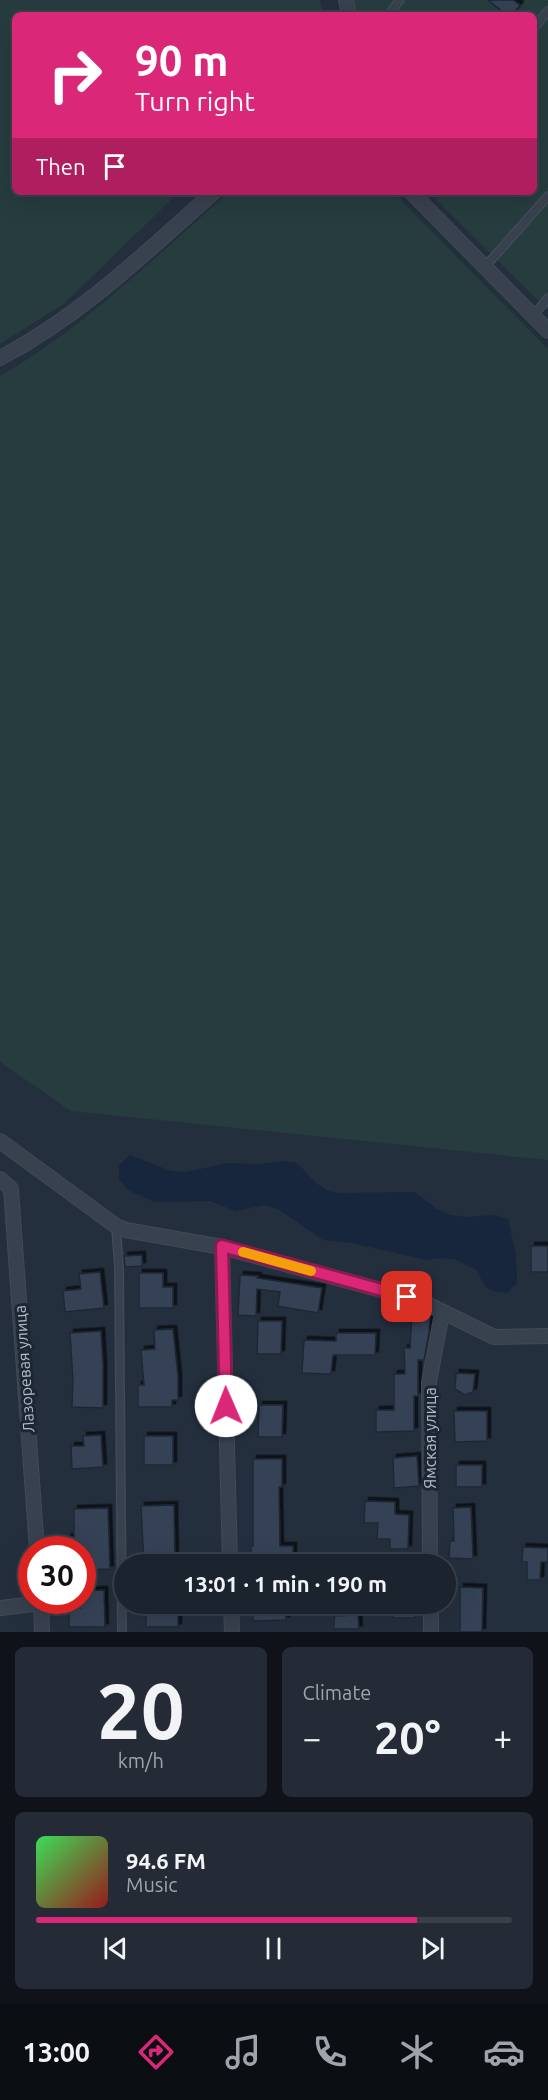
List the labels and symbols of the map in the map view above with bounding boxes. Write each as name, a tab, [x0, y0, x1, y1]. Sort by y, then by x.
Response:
pin	[381, 1271, 432, 1322]
street label: Лазоревая улица	[11, 1305, 37, 1433]
position arrow	[194, 1374, 258, 1438]
street label: Ямская улица	[421, 1387, 439, 1489]
speed limit sign: 30	[18, 1536, 96, 1614]

